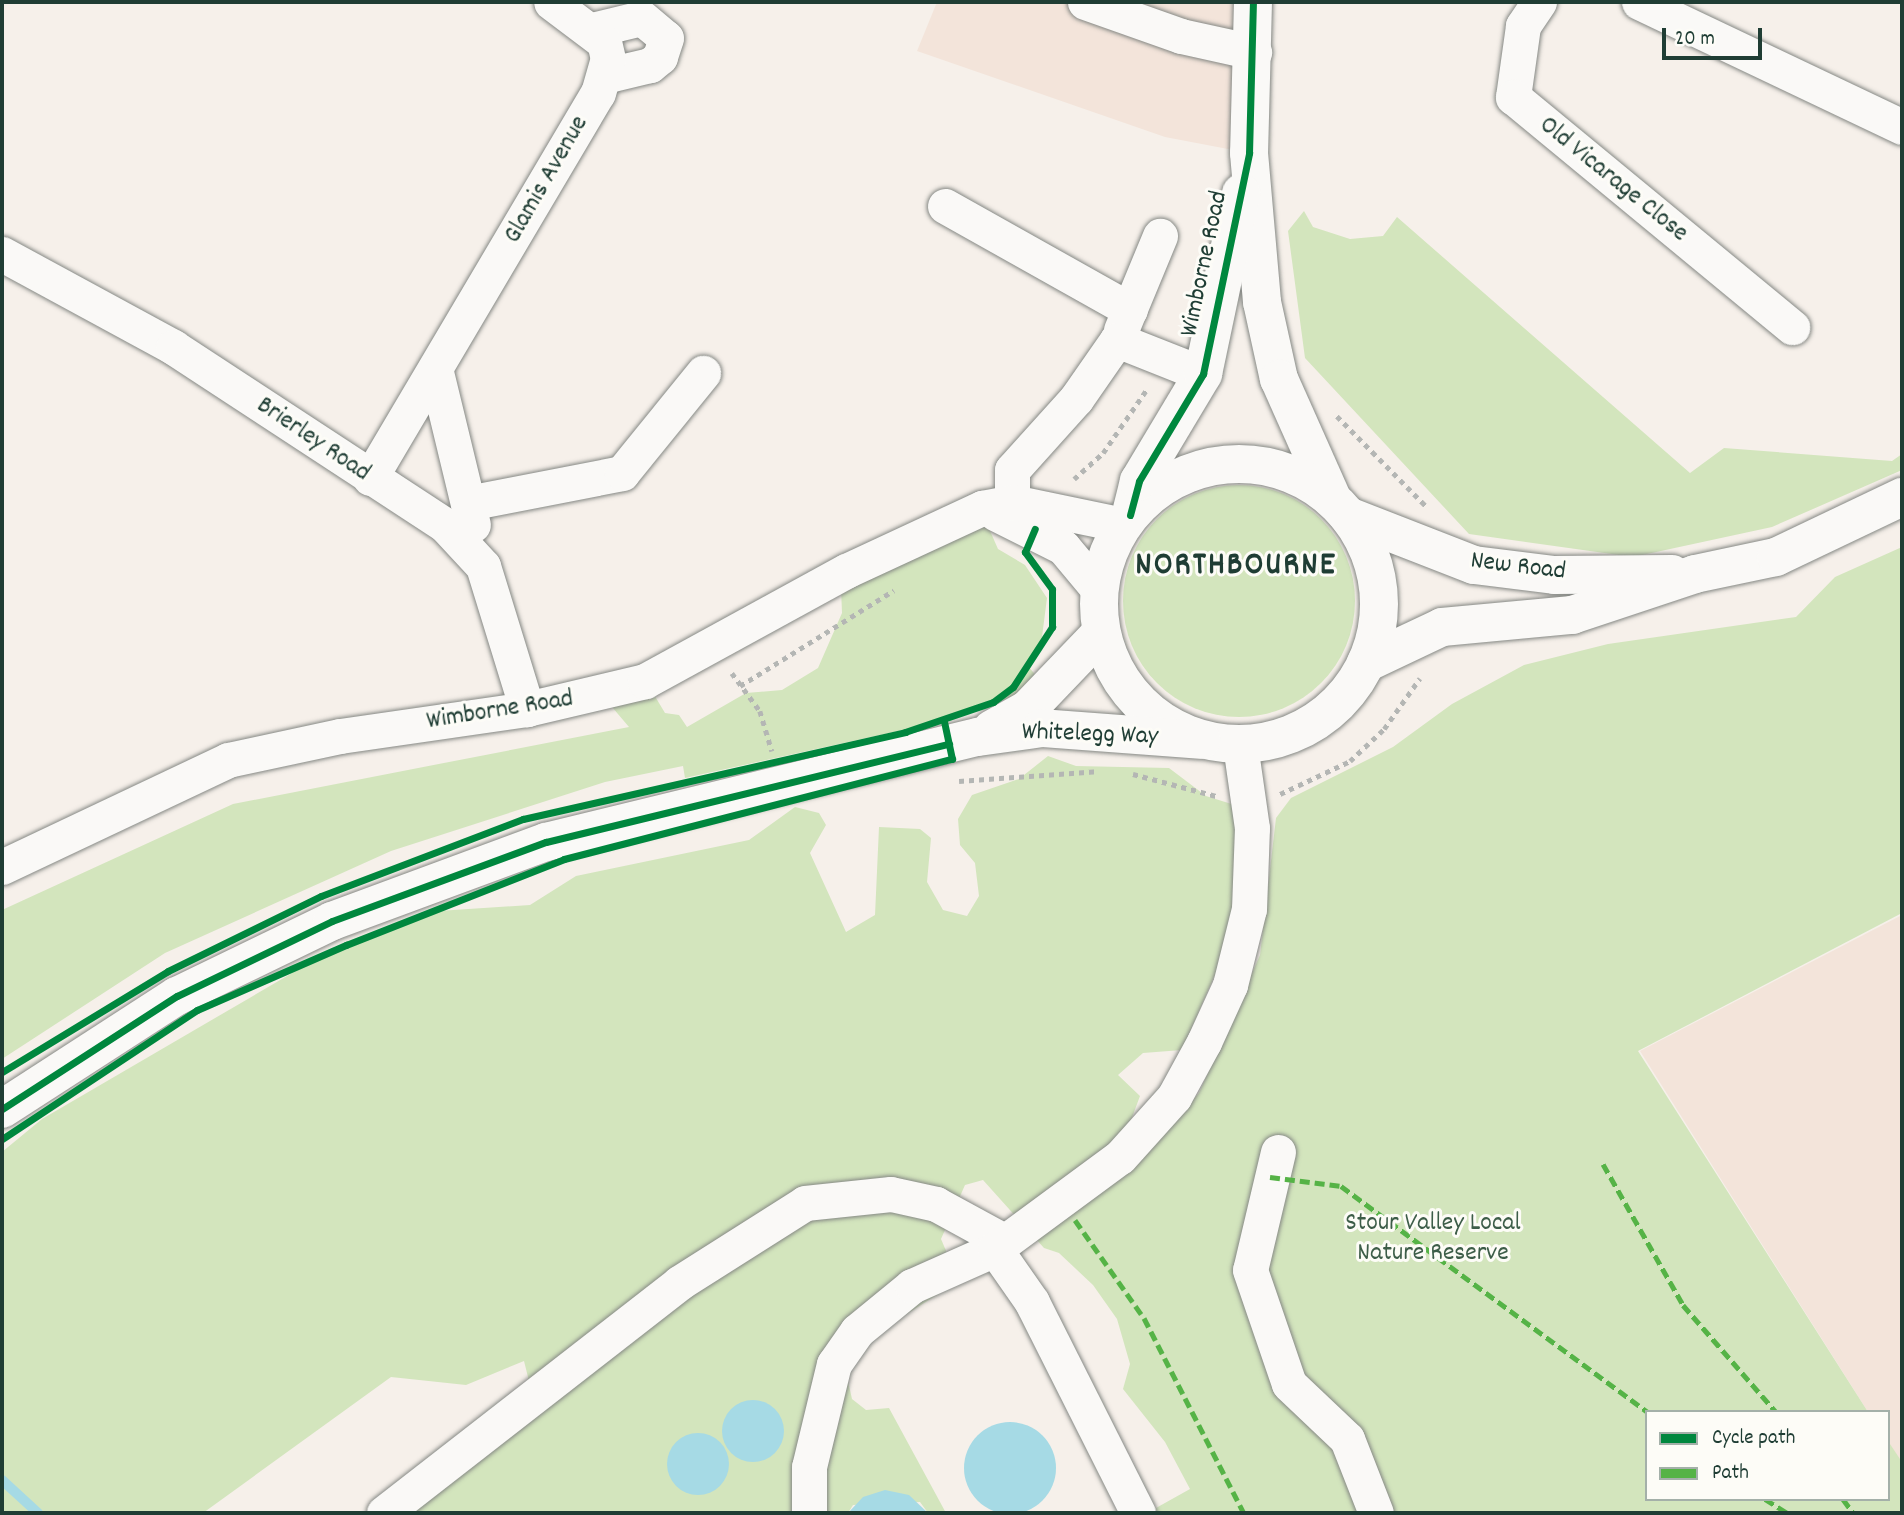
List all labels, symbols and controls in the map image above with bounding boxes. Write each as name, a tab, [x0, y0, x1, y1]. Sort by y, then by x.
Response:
scale bar	[1666, 14, 1766, 58]
text: 20 m	[1675, 25, 1715, 55]
street label: Old Vicarage Close	[1532, 110, 1694, 250]
street label: Glamis Avenue	[498, 111, 596, 249]
street label: Wimborne Road	[1174, 188, 1236, 340]
street label: Brierley Road	[250, 391, 376, 489]
street label: New Road	[1469, 546, 1567, 588]
district label: NORTHBOURNE	[1137, 547, 1335, 587]
street label: Wimborne Road	[424, 684, 576, 738]
street label: Whitelegg Way	[1021, 717, 1159, 753]
park label: Stour Valley Local Nature Reserve	[1345, 1208, 1521, 1270]
legend	[1645, 1410, 1890, 1501]
text: Cycle path	[1712, 1424, 1795, 1454]
text: Path	[1712, 1459, 1749, 1489]

